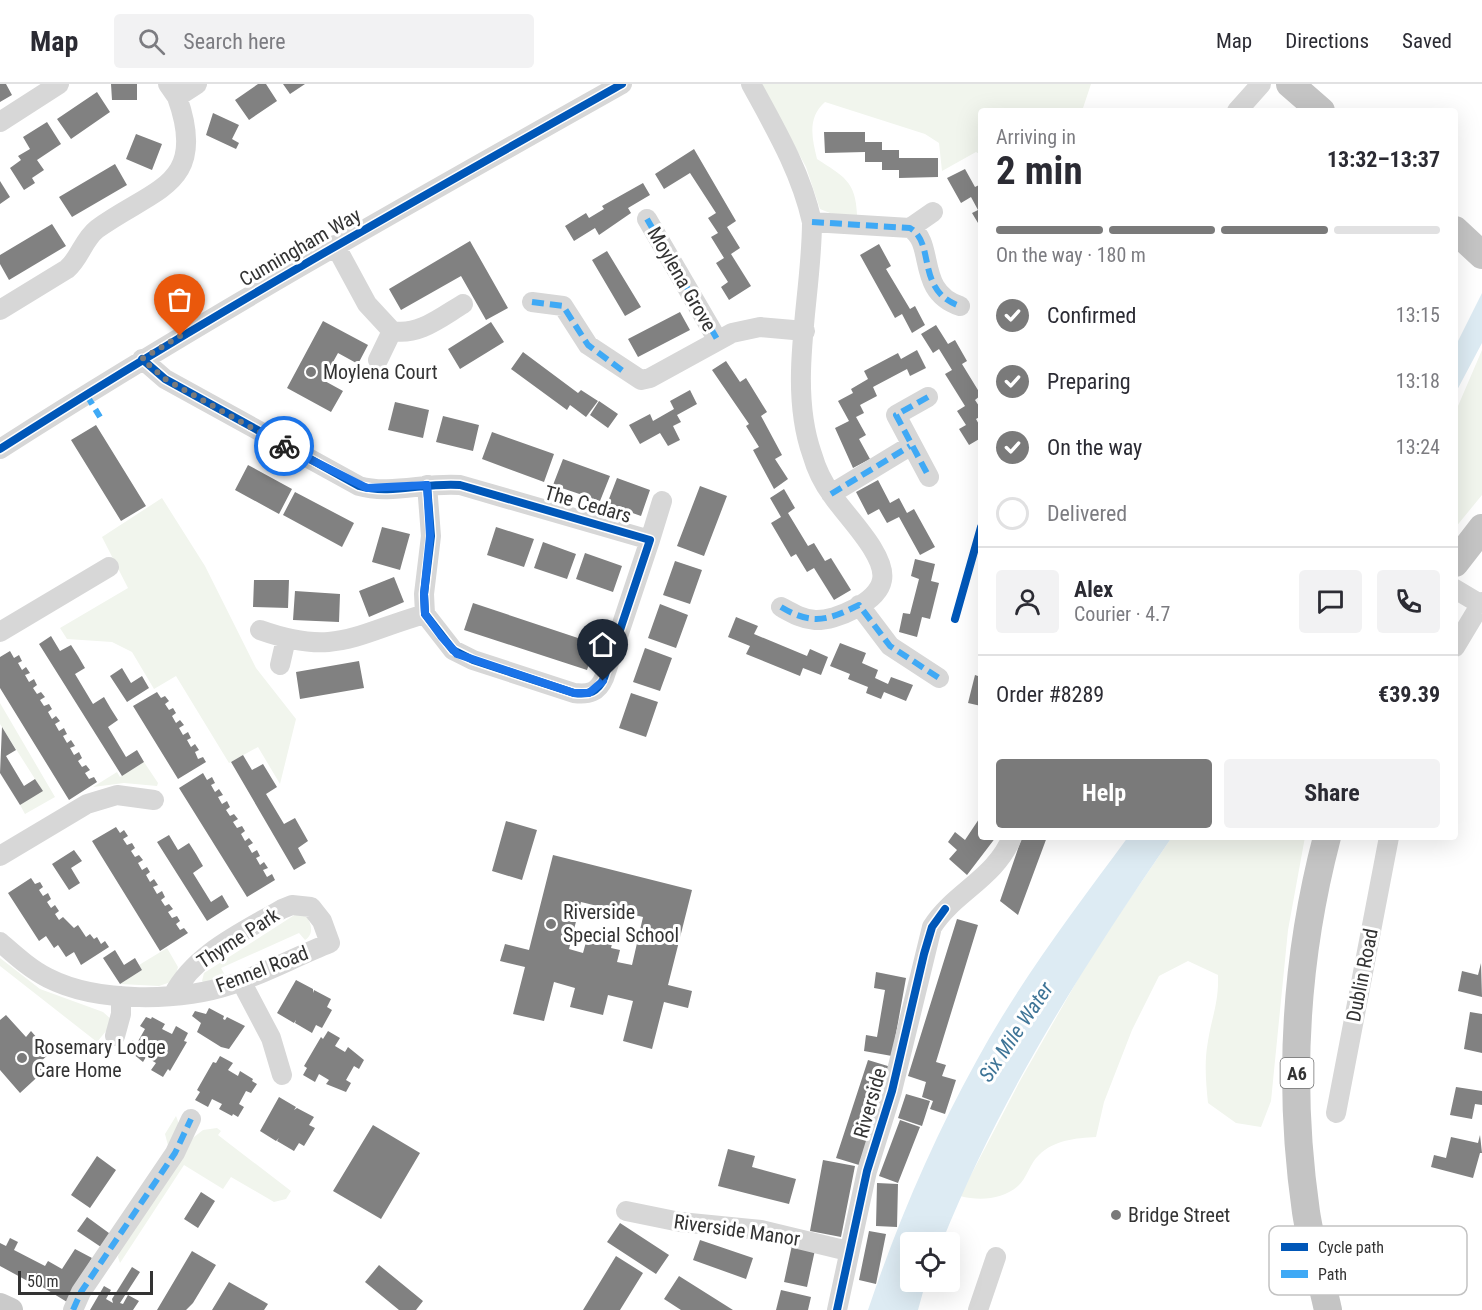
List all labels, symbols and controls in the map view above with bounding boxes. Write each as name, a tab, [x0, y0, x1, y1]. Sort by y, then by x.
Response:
search box	[114, 14, 534, 68]
text: Map	[30, 25, 78, 58]
icon: search	[135, 25, 168, 58]
text: Search here	[183, 29, 286, 54]
text: Map	[1216, 29, 1252, 53]
text: Directions	[1285, 29, 1369, 53]
text: Saved	[1402, 29, 1452, 53]
text: Arriving in	[996, 125, 1076, 149]
text: 13:32–13:37	[1327, 147, 1440, 172]
text: 2 min	[996, 148, 1083, 194]
street label: Cunningham Way	[235, 203, 365, 291]
street label: Moylena Grove	[642, 223, 722, 335]
text: On the way · 180 m	[996, 243, 1146, 267]
pin	[154, 274, 205, 336]
icon: bag	[163, 283, 196, 316]
icon: check	[996, 299, 1029, 332]
text: Confirmed	[1047, 303, 1136, 328]
text: 13:15	[1396, 303, 1440, 327]
place label: Moylena Court	[323, 360, 438, 384]
marker: Moylena Court	[304, 365, 318, 379]
icon: check	[996, 365, 1029, 398]
text: Preparing	[1047, 369, 1131, 394]
text: 13:18	[1396, 369, 1440, 393]
courier	[254, 416, 314, 476]
icon: bike	[268, 430, 301, 463]
icon: check	[996, 431, 1029, 464]
text: On the way	[1047, 435, 1142, 460]
text: 13:24	[1396, 435, 1440, 459]
street label: The Cedars	[542, 480, 634, 528]
text: Delivered	[1047, 501, 1127, 526]
button: person	[996, 570, 1059, 633]
button: chat	[1299, 570, 1362, 633]
button: phone	[1377, 570, 1440, 633]
text: Alex	[1074, 577, 1113, 602]
text: Courier · 4.7	[1074, 602, 1170, 626]
pin	[577, 619, 628, 681]
icon: home	[586, 628, 619, 661]
text: Order #8289	[996, 682, 1104, 707]
text: €39.39	[1378, 682, 1440, 707]
button: Help	[996, 759, 1212, 828]
button: Share	[1224, 759, 1440, 828]
place label: Riverside Special School	[563, 900, 679, 947]
street label: Thyme Park	[192, 903, 284, 973]
marker: Riverside Special School	[544, 917, 558, 931]
street label: Dublin Road	[1341, 926, 1383, 1024]
street label: Fennel Road	[212, 940, 312, 998]
water label: Six Mile Water	[974, 977, 1058, 1086]
place label: Rosemary Lodge Care Home	[34, 1035, 166, 1082]
marker: Rosemary Lodge Care Home	[15, 1051, 29, 1065]
road number: A6	[1280, 1058, 1314, 1088]
street label: Riverside	[849, 1065, 891, 1141]
place label: Bridge Street	[1128, 1203, 1230, 1227]
marker: Bridge Street	[1109, 1208, 1123, 1222]
street label: Riverside Manor	[672, 1209, 802, 1251]
legend	[1269, 1226, 1467, 1295]
map controls	[900, 1232, 960, 1292]
button: locate	[900, 1232, 960, 1292]
text: Cycle path	[1318, 1238, 1384, 1257]
text: Path	[1318, 1265, 1347, 1284]
scale bar	[18, 1268, 153, 1296]
text: 50 m	[27, 1272, 59, 1291]

